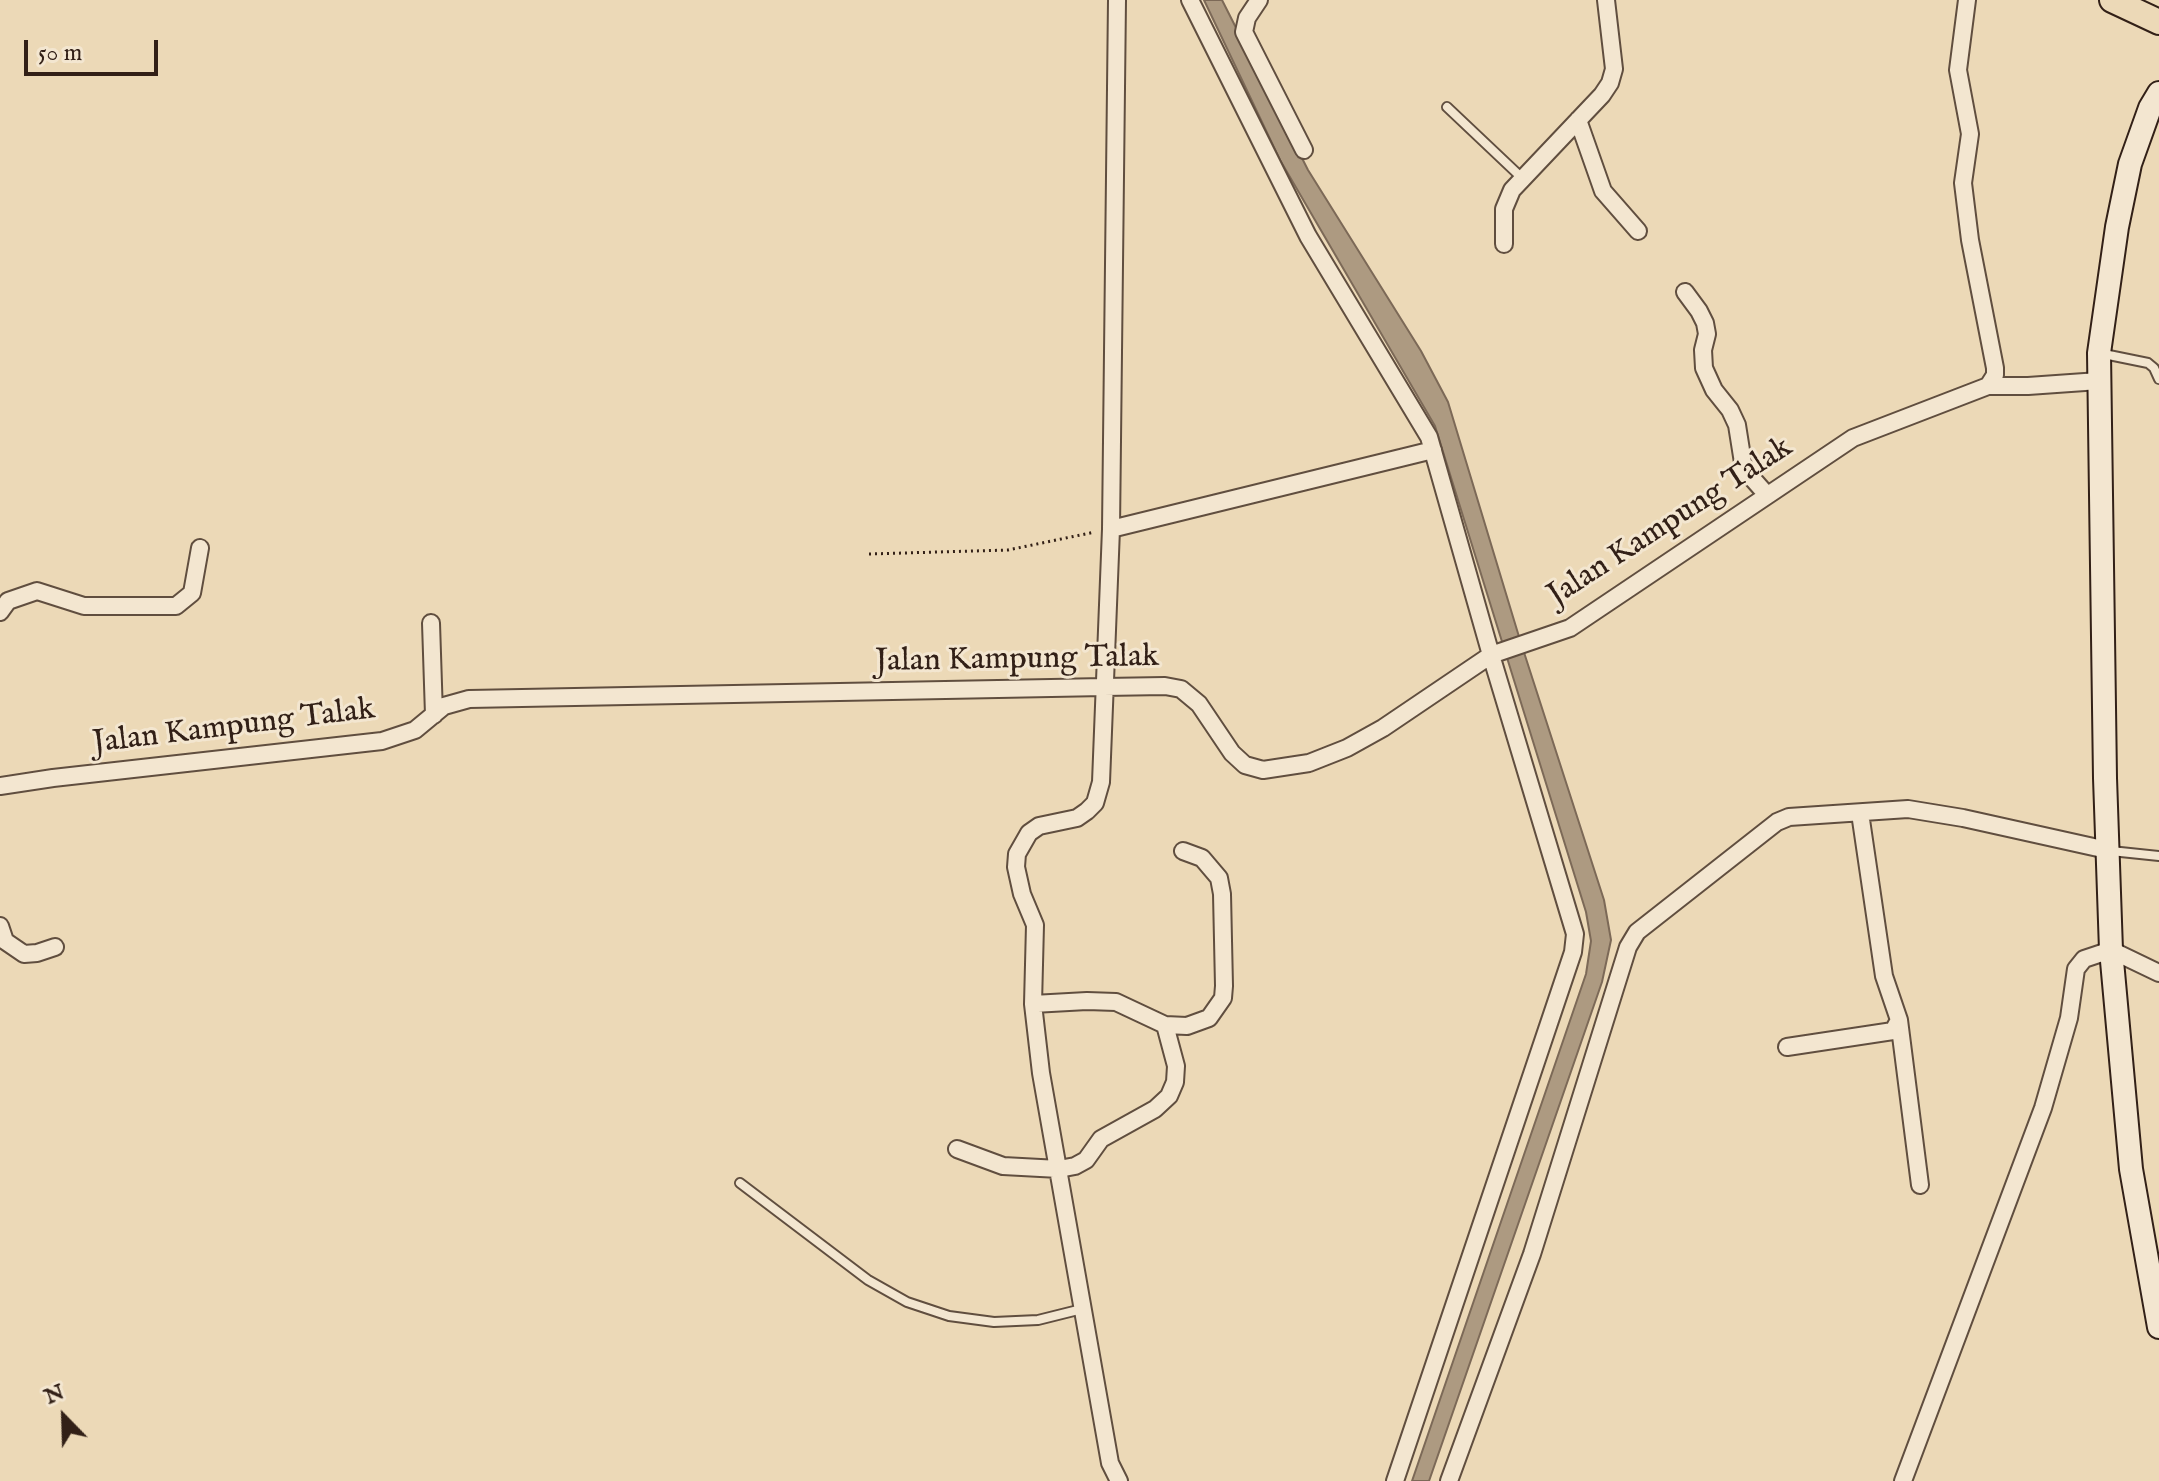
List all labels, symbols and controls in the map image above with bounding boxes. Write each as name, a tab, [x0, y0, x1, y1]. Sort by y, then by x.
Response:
scale bar	[28, 24, 162, 74]
text: 50 m	[38, 38, 82, 69]
street label: Jalan Kampung Talak	[1541, 430, 1801, 616]
street label: Jalan Kampung Talak	[875, 639, 1159, 683]
street label: Jalan Kampung Talak	[91, 692, 377, 764]
north arrow	[24, 1377, 104, 1457]
text: N	[40, 1378, 69, 1412]

